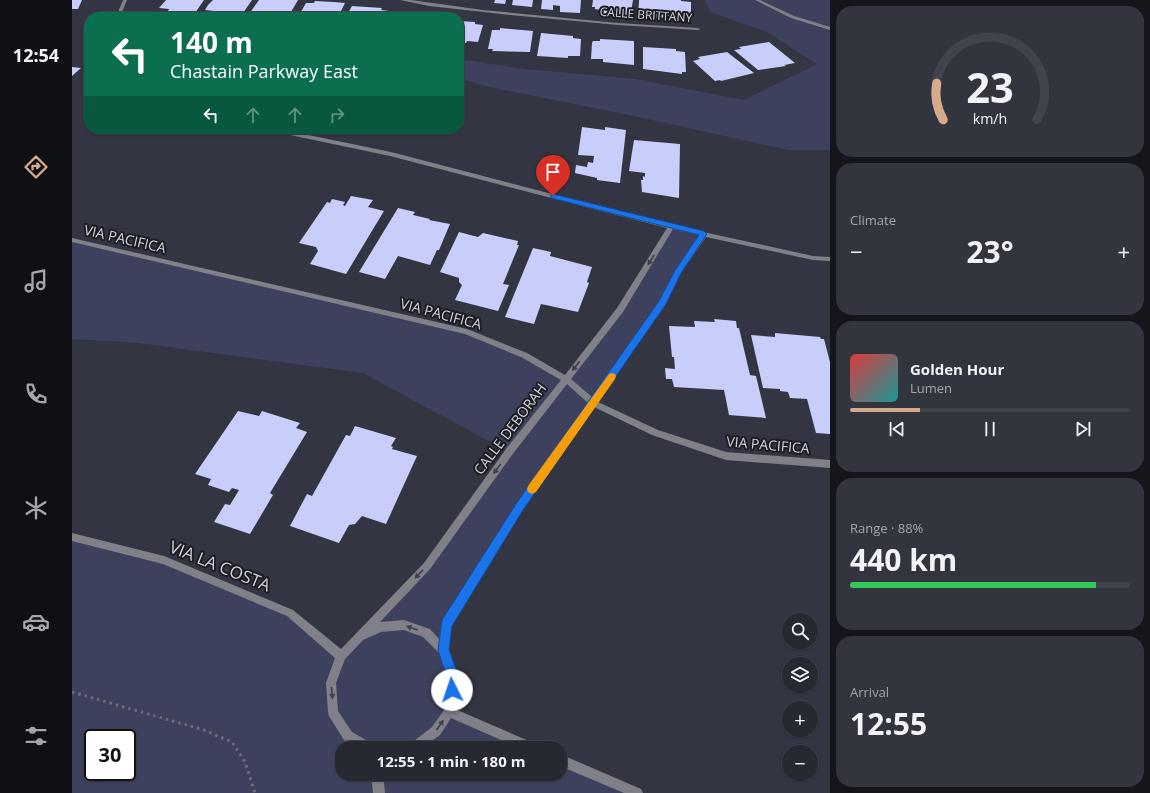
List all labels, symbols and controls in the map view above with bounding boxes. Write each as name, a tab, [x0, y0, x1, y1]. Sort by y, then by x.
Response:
street label: CALLE BRITTANY	[599, 3, 693, 26]
text: 140 m	[170, 23, 253, 61]
icon: left	[104, 28, 156, 80]
text: 12:54	[13, 43, 59, 67]
text: Chastain Parkway East	[170, 59, 358, 83]
text: 23	[966, 59, 1014, 115]
icon: left	[200, 104, 222, 126]
icon: ahead	[242, 104, 264, 126]
icon: ahead	[284, 104, 306, 126]
icon: right	[326, 104, 348, 126]
text: km/h	[973, 108, 1007, 127]
icon: directions	[22, 153, 50, 181]
pin	[536, 155, 570, 196]
icon: arrive	[542, 161, 564, 183]
text: Climate	[850, 211, 896, 229]
street label: VIA PACIFICA	[82, 220, 168, 257]
text: 23°	[966, 231, 1014, 272]
text: −	[850, 236, 863, 266]
text: +	[1117, 236, 1130, 266]
one-way arrow	[647, 254, 654, 266]
icon: music	[22, 267, 50, 295]
street label: VIA PACIFICA	[398, 294, 484, 334]
text: Golden Hour	[910, 359, 1004, 379]
one-way arrow	[572, 361, 580, 372]
street label: CALLE DEBORAH	[469, 379, 550, 478]
text: Lumen	[910, 379, 952, 397]
icon: phone	[22, 380, 50, 408]
icon: previous	[886, 418, 908, 440]
icon: pause	[979, 418, 1001, 440]
icon: next	[1072, 418, 1094, 440]
street label: VIA PACIFICA	[726, 431, 811, 458]
one-way arrow	[492, 464, 501, 475]
icon: climate	[22, 494, 50, 522]
text: Range · 88%	[850, 519, 923, 537]
street label: VIA LA COSTA	[166, 535, 275, 596]
text: 440 km	[850, 539, 957, 580]
one-way arrow	[414, 569, 424, 579]
icon: car	[22, 608, 50, 636]
map controls	[782, 613, 818, 781]
button: search	[782, 613, 818, 649]
one-way arrow	[406, 625, 418, 631]
button: layers	[782, 657, 818, 693]
position arrow	[431, 669, 473, 711]
text: Arrival	[850, 683, 889, 701]
one-way arrow	[328, 687, 335, 699]
button: +	[782, 701, 818, 737]
text: 12:55	[850, 703, 927, 744]
one-way arrow	[436, 720, 444, 731]
icon: filters	[22, 722, 50, 750]
speed limit sign: 30	[84, 729, 136, 781]
button: −	[782, 745, 818, 781]
text: 12:55 · 1 min · 180 m	[377, 751, 525, 771]

